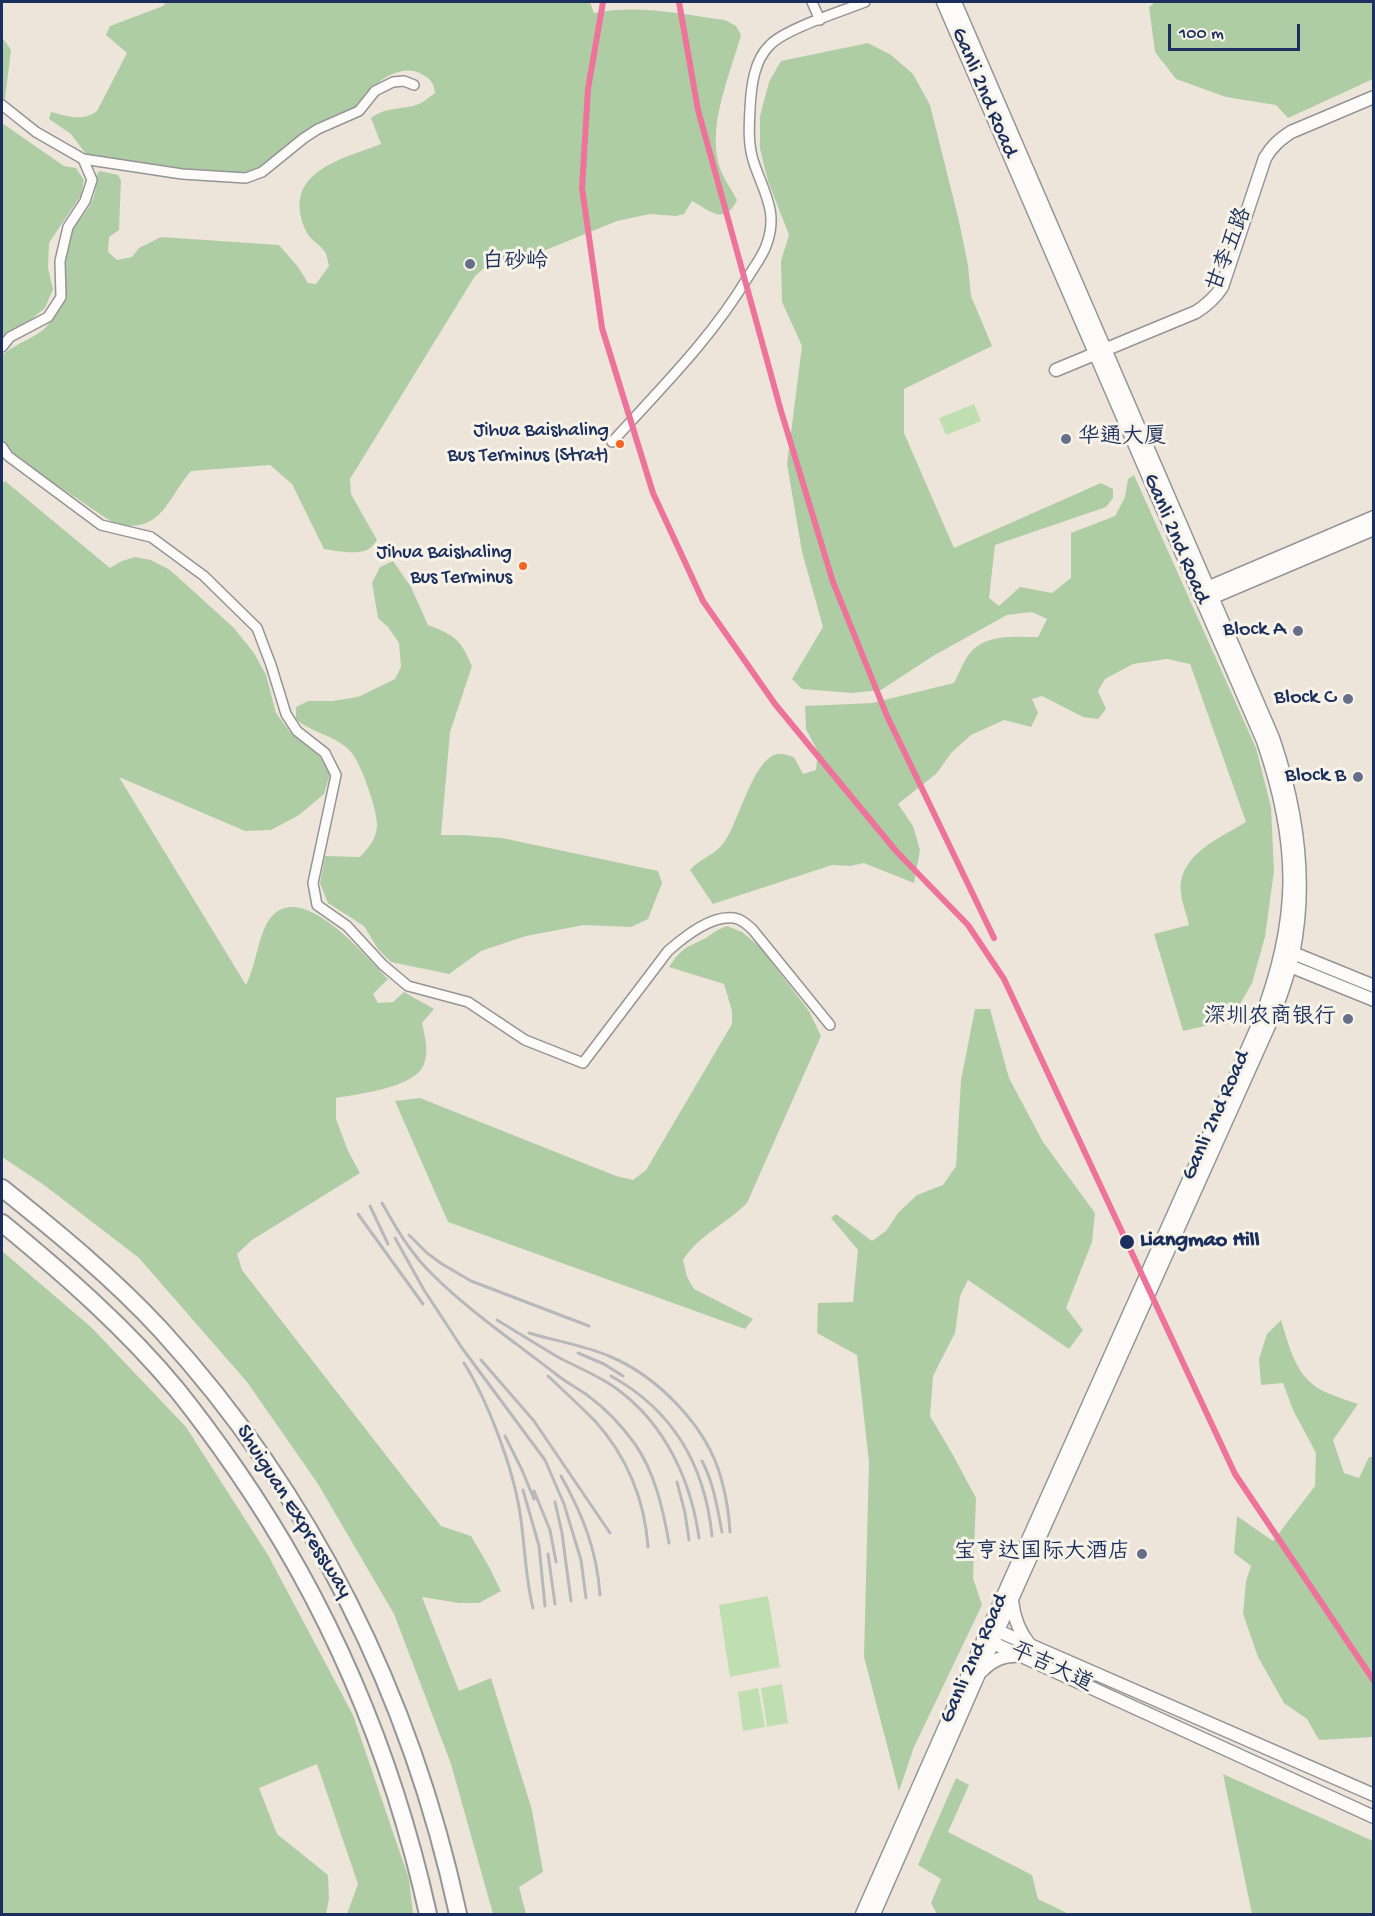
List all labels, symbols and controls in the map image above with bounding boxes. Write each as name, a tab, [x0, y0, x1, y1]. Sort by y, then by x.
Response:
scale bar	[1171, 12, 1303, 50]
street label: Ganli 2nd Road	[944, 24, 1022, 162]
text: 100 m	[1179, 24, 1224, 45]
street label: 甘李五路	[1203, 204, 1259, 296]
place label: 白砂岭	[482, 251, 548, 277]
marker: 白砂岭	[463, 257, 477, 271]
place label: Jihua Baishaling Bus Terminus (Strat)	[448, 420, 609, 467]
place label: 华通大厦	[1078, 426, 1166, 452]
marker: 华通大厦	[1059, 432, 1073, 446]
marker: Jihua Baishaling Bus Terminus (Strat)	[614, 438, 626, 450]
street label: Ganli 2nd Road	[1136, 470, 1214, 608]
place label: Jihua Baishaling Bus Terminus	[377, 542, 512, 589]
marker: Jihua Baishaling Bus Terminus	[517, 560, 529, 572]
place label: Block A	[1223, 618, 1286, 644]
marker: Block A	[1291, 624, 1305, 638]
place label: Block C	[1274, 686, 1336, 712]
marker: Block C	[1341, 692, 1355, 706]
place label: Block B	[1285, 764, 1346, 790]
marker: Block B	[1351, 770, 1365, 784]
place label: 深圳农商银行	[1204, 1006, 1336, 1032]
marker: 深圳农商银行	[1341, 1012, 1355, 1026]
street label: Ganli 2nd Road	[1177, 1047, 1257, 1185]
place label: Liangmao Hill	[1140, 1229, 1259, 1255]
marker: Liangmao Hill	[1118, 1233, 1136, 1251]
street label: Shuiguan Expressway	[229, 1420, 357, 1604]
place label: 宝亨达国际大酒店	[954, 1541, 1130, 1567]
marker: 宝亨达国际大酒店	[1135, 1547, 1149, 1561]
street label: Ganli 2nd Road	[935, 1590, 1015, 1728]
street label: 平吉大道	[1006, 1638, 1096, 1700]

